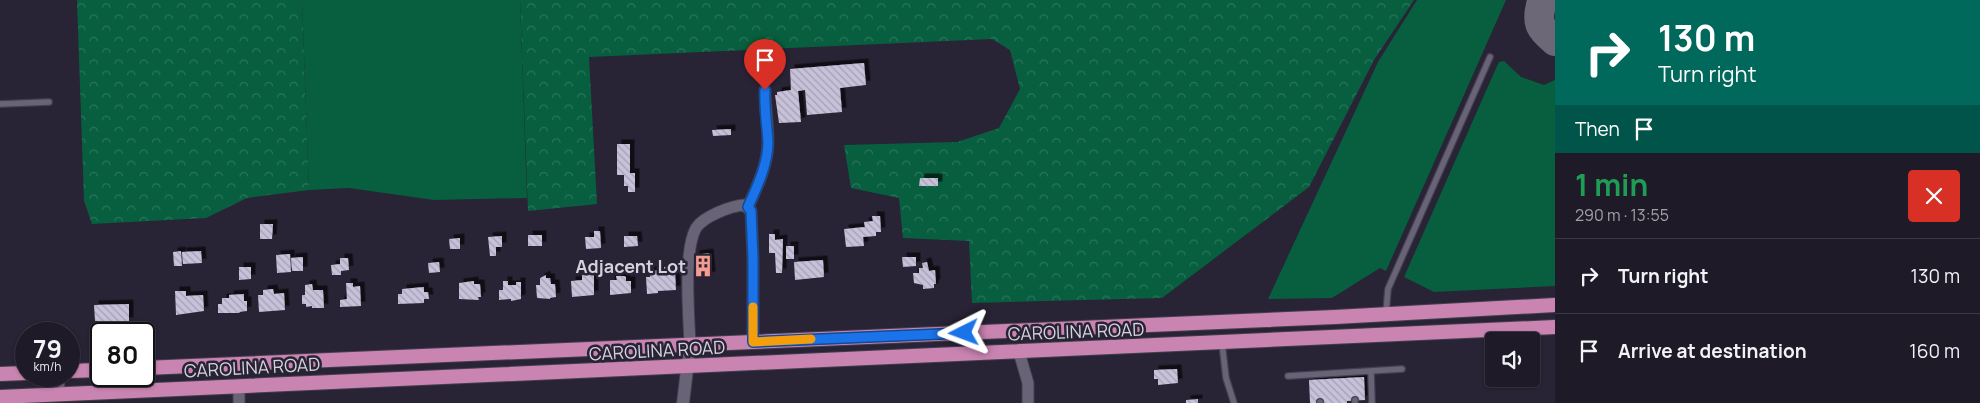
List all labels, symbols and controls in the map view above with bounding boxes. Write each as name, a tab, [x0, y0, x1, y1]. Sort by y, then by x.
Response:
text: 130 m	[1658, 14, 1755, 62]
icon: right	[1575, 20, 1640, 85]
pin	[744, 39, 786, 90]
icon: arrive	[751, 46, 779, 74]
text: Turn right	[1658, 59, 1756, 89]
icon: arrive	[1630, 115, 1658, 143]
text: Then	[1575, 116, 1620, 142]
text: 1 min	[1575, 164, 1648, 205]
button: close	[1908, 170, 1960, 222]
text: 290 m · 13:55	[1575, 204, 1669, 226]
building icon: Adjacent Lot	[690, 253, 716, 279]
place label: Adjacent Lot	[575, 254, 686, 278]
icon: right	[1575, 262, 1603, 290]
text: Turn right	[1618, 263, 1708, 289]
text: 130 m	[1911, 263, 1960, 289]
position arrow	[937, 306, 989, 358]
street label: CAROLINA ROAD	[1007, 317, 1145, 345]
speed limit sign: 80	[90, 322, 155, 387]
text: 79	[33, 331, 62, 366]
map controls	[1485, 332, 1540, 387]
button: sound	[1485, 332, 1540, 387]
street label: CAROLINA ROAD	[588, 334, 726, 366]
icon: arrive	[1575, 337, 1603, 365]
text: Arrive at destination	[1618, 338, 1807, 364]
text: 160 m	[1909, 338, 1960, 364]
street label: CAROLINA ROAD	[183, 351, 321, 383]
text: km/h	[34, 358, 61, 375]

